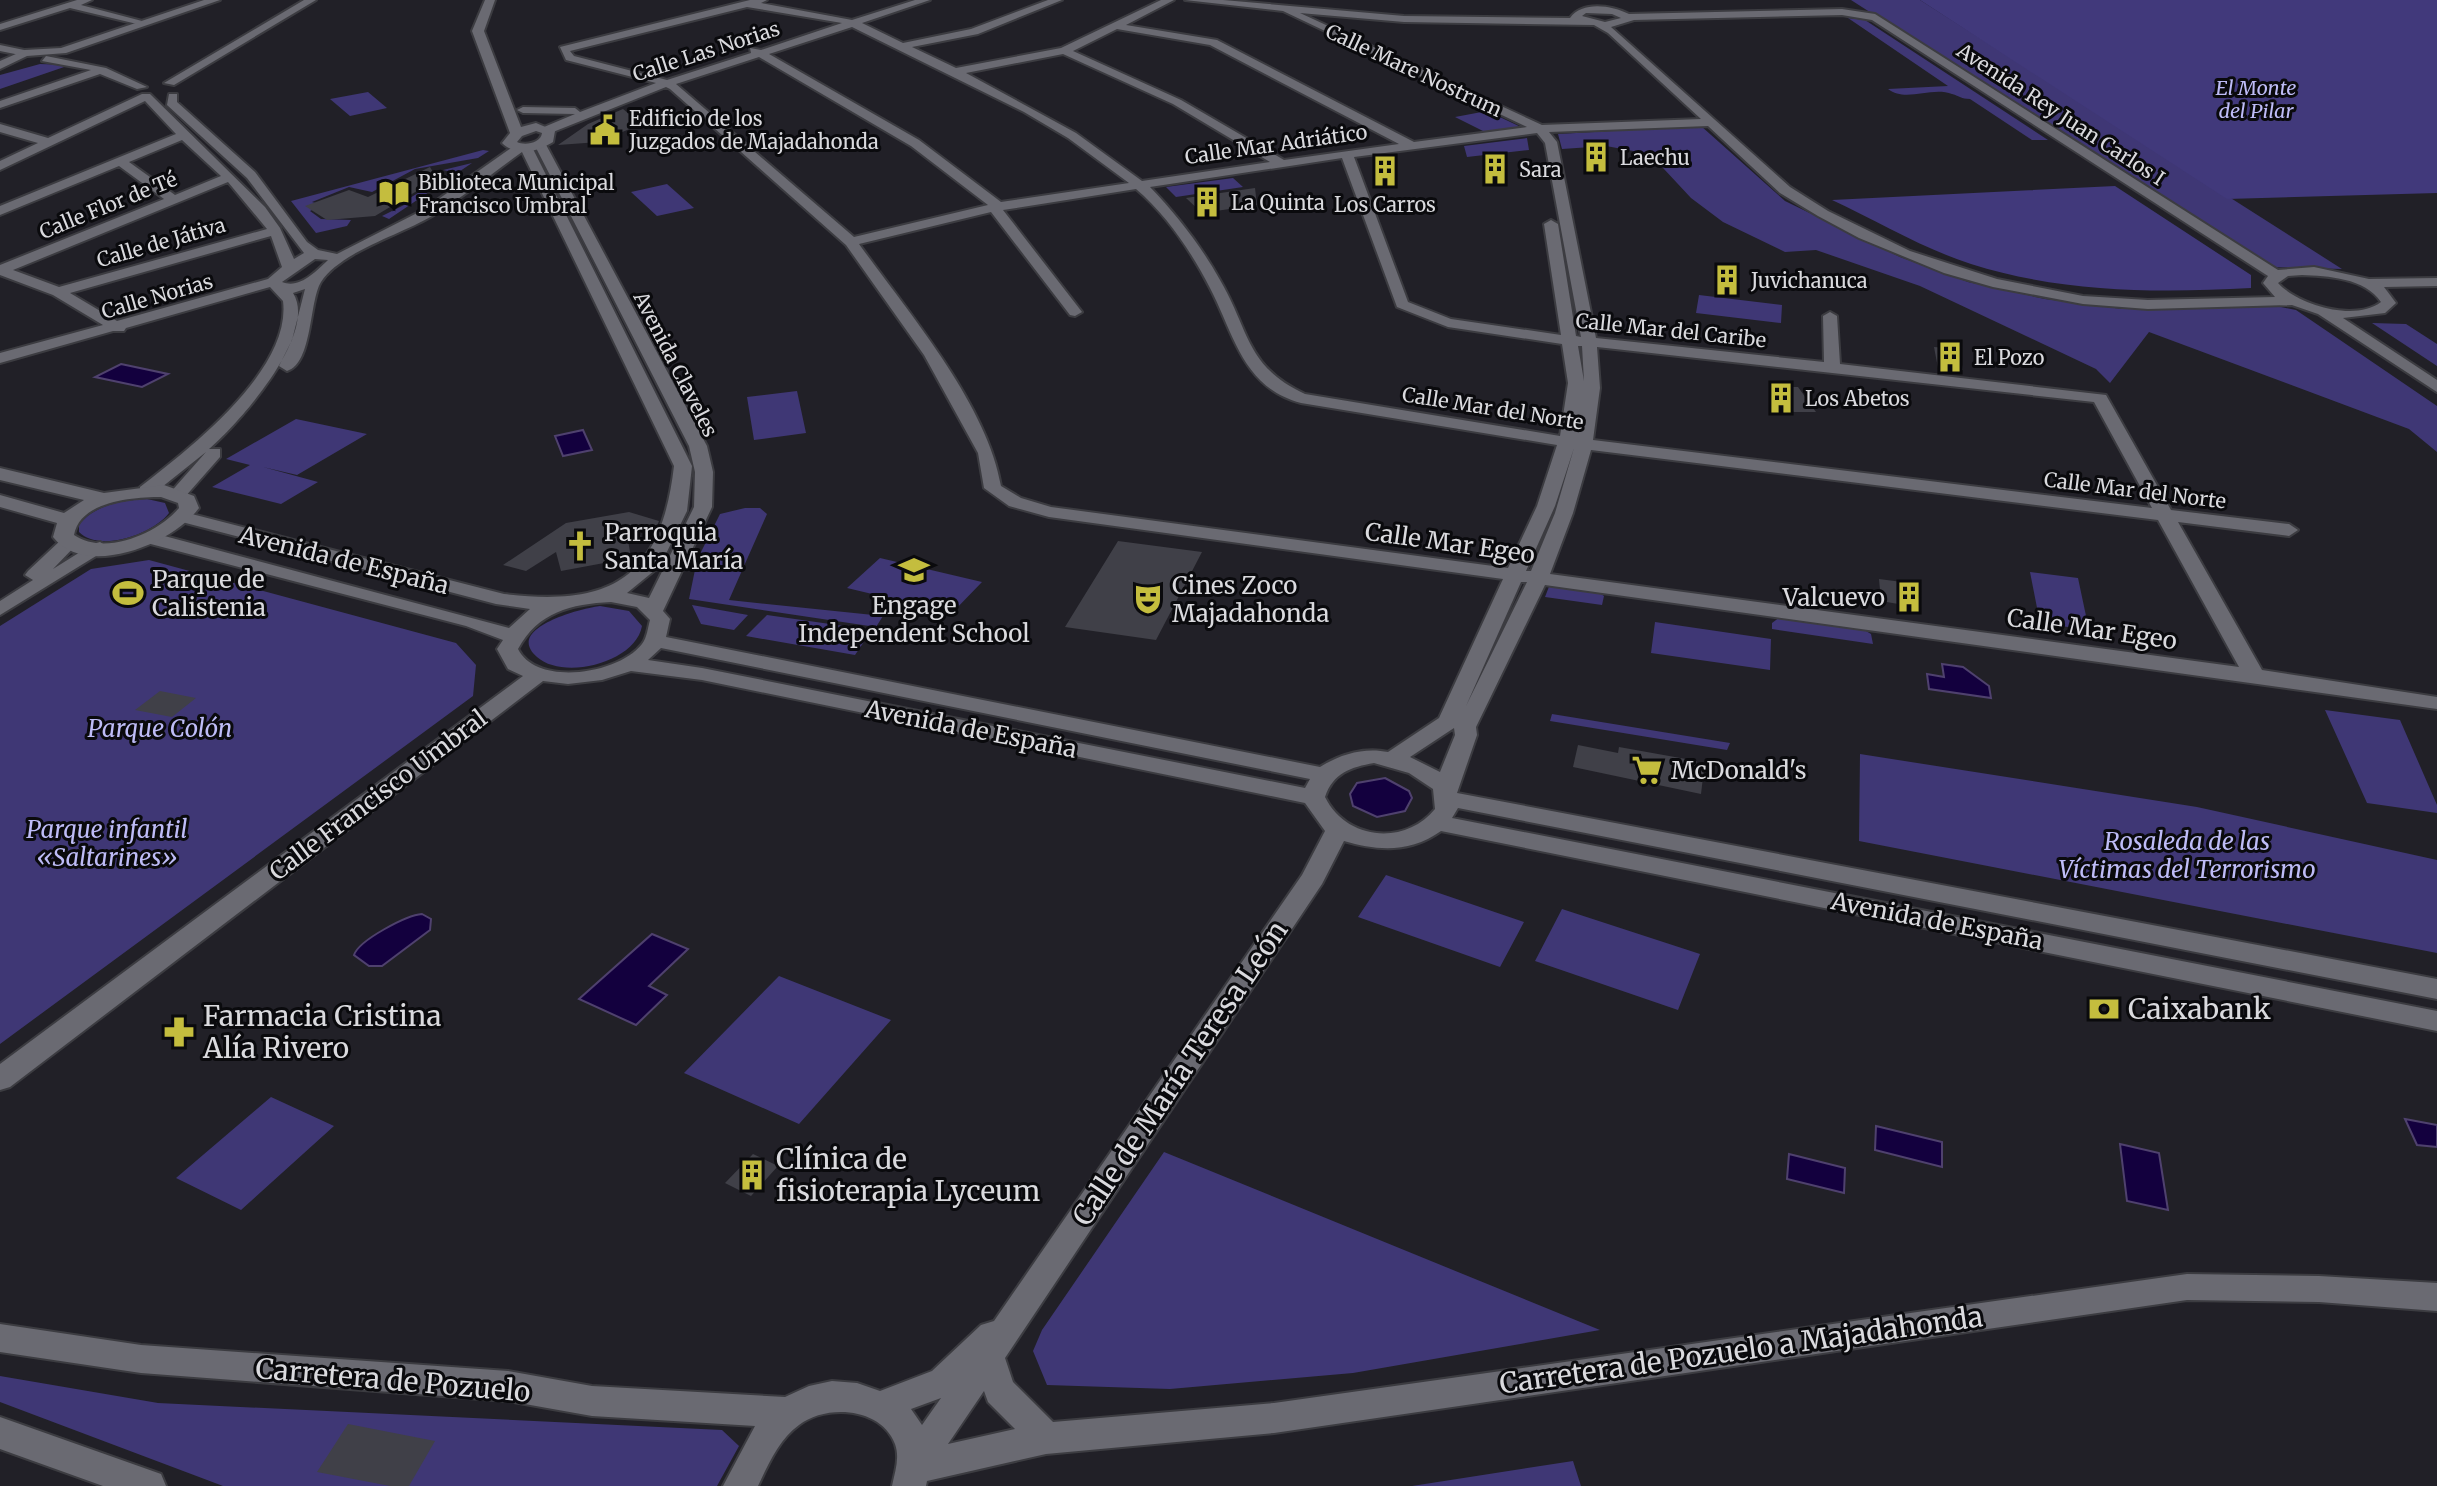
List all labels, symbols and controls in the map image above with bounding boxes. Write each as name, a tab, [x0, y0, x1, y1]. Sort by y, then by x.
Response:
street label: Calle Las Norias	[629, 15, 783, 87]
street label: Calle Mare Nostrum	[1322, 18, 1506, 122]
street label: Avenida Rey Juan Carlos I	[1952, 37, 2170, 191]
park label: El Monte del Pilar	[2215, 75, 2297, 123]
place label: Edificio de los Juzgados de Majadahonda	[628, 106, 879, 154]
public building icon: Edificio de los Juzgados de Majadahonda	[588, 113, 622, 147]
street label: Calle Mar Adriático	[1183, 119, 1369, 169]
building icon: Laechu	[1579, 140, 1613, 174]
place label: Laechu	[1620, 145, 1690, 170]
building icon: Sara	[1478, 152, 1512, 186]
building icon: Los Carros	[1368, 154, 1402, 188]
place label: Sara	[1519, 157, 1562, 182]
street label: Calle Flor de Té	[35, 166, 181, 244]
place label: Biblioteca Municipal Francisco Umbral	[418, 170, 615, 218]
library icon: Biblioteca Municipal Francisco Umbral	[377, 176, 411, 210]
building icon: La Quinta	[1190, 185, 1224, 219]
place label: La Quinta	[1231, 190, 1325, 215]
place label: Los Carros	[1334, 192, 1436, 217]
street label: Calle de Játiva	[94, 212, 228, 272]
building icon: Juvichanuca	[1710, 263, 1744, 297]
street label: Calle Norias	[98, 268, 216, 324]
place label: Juvichanuca	[1750, 268, 1868, 293]
street label: Avenida Claveles	[628, 286, 723, 441]
street label: Calle Mar del Caribe	[1574, 308, 1768, 352]
building icon: El Pozo	[1933, 340, 1967, 374]
place label: El Pozo	[1974, 345, 2045, 370]
street label: Calle Mar del Norte	[1401, 381, 1585, 435]
building icon: Los Abetos	[1764, 381, 1798, 415]
place label: Los Abetos	[1805, 386, 1910, 411]
street label: Calle Mar del Norte	[2043, 466, 2227, 514]
street label: Calle Mar Egeo	[1363, 516, 1537, 570]
place label: Parroquia Santa María	[604, 517, 743, 576]
street label: Avenida de España	[235, 519, 452, 601]
church icon: Parroquia Santa María	[563, 529, 597, 563]
school or university icon: Engage Independent School	[897, 553, 931, 587]
place label: Parque de Calistenia	[152, 564, 266, 623]
place label: Cines Zoco Majadahonda	[1172, 570, 1329, 629]
sports icon: Parque de Calistenia	[111, 576, 145, 610]
building icon: Valcuevo	[1892, 580, 1926, 614]
theatre icon: Cines Zoco Majadahonda	[1131, 582, 1165, 616]
place label: Valcuevo	[1782, 582, 1885, 613]
place label: Engage Independent School	[798, 590, 1030, 649]
street label: Calle Mar Egeo	[2005, 602, 2179, 656]
street label: Avenida de España	[862, 693, 1080, 765]
street label: Calle Francisco Umbral	[263, 703, 493, 887]
park label: Parque Colón	[88, 713, 232, 744]
supermarket icon: McDonald's	[1630, 753, 1664, 787]
place label: McDonald's	[1671, 755, 1806, 786]
park label: Parque infantil «Saltarines»	[26, 814, 188, 873]
park label: Rosaleda de las Víctimas del Terrorismo	[2058, 826, 2316, 885]
street label: Avenida de España	[1828, 885, 2046, 957]
street label: Calle de María Teresa León	[1064, 914, 1296, 1232]
place label: Caixabank	[2128, 991, 2271, 1027]
bank icon: Caixabank	[2087, 992, 2121, 1026]
place label: Farmacia Cristina Alía Rivero	[202, 998, 441, 1066]
pharmacy icon: Farmacia Cristina Alía Rivero	[162, 1015, 196, 1049]
place label: Clínica de fisioterapia Lyceum	[776, 1141, 1040, 1209]
building icon: Clínica de fisioterapia Lyceum	[735, 1158, 769, 1192]
street label: Carretera de Pozuelo a Majadahonda	[1497, 1298, 1985, 1402]
street label: Carretera de Pozuelo	[254, 1350, 532, 1410]

